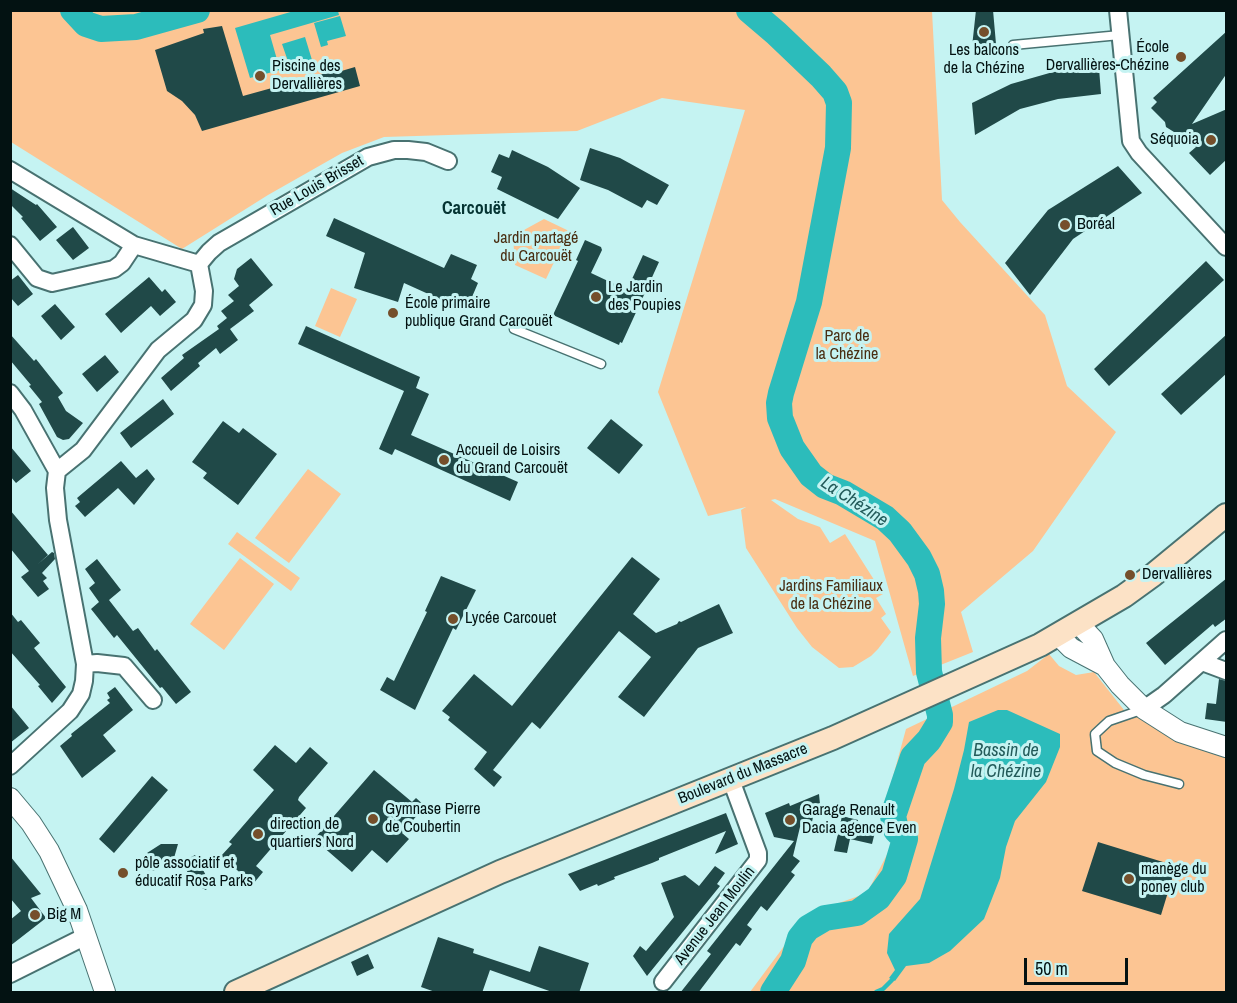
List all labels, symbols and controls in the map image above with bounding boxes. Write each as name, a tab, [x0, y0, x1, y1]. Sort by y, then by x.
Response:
marker: Les balcons de la Chézine	[977, 25, 991, 39]
place label: École Dervallières-Chézine	[1046, 38, 1169, 76]
place label: Les balcons de la Chézine	[944, 41, 1024, 79]
marker: École Dervallières-Chézine	[1174, 50, 1188, 64]
place label: Piscine des Dervallières	[272, 57, 342, 95]
marker: Piscine des Dervallières	[253, 69, 267, 83]
place label: Séquoia	[1150, 130, 1199, 150]
marker: Séquoia	[1204, 133, 1218, 147]
street label: Rue Louis Brisset	[267, 152, 367, 220]
district label: Carcouët	[442, 198, 506, 220]
place label: Boréal	[1077, 215, 1115, 235]
marker: Boréal	[1058, 218, 1072, 232]
park label: Jardin partagé du Carcouët	[494, 229, 578, 267]
place label: Le Jardin des Poupies	[608, 278, 681, 316]
marker: Le Jardin des Poupies	[589, 290, 603, 304]
place label: École primaire publique Grand Carcouët	[405, 294, 552, 332]
marker: École primaire publique Grand Carcouët	[386, 306, 400, 320]
park label: Parc de la Chézine	[816, 327, 878, 365]
place label: Accueil de Loisirs du Grand Carcouët	[456, 441, 568, 479]
marker: Accueil de Loisirs du Grand Carcouët	[437, 453, 451, 467]
water label: La Chézine	[816, 472, 892, 532]
place label: Dervallières	[1142, 565, 1212, 585]
marker: Dervallières	[1123, 568, 1137, 582]
park label: Jardins Familiaux de la Chézine	[779, 577, 883, 615]
place label: Lycée Carcouet	[465, 609, 556, 629]
marker: Lycée Carcouet	[446, 612, 460, 626]
street label: Boulevard du Massacre	[676, 739, 810, 809]
water label: Bassin de la Chézine	[971, 740, 1041, 783]
place label: Gymnase Pierre de Coubertin	[385, 800, 481, 838]
place label: Garage Renault Dacia agence Even	[802, 801, 917, 839]
marker: Gymnase Pierre de Coubertin	[366, 812, 380, 826]
marker: Garage Renault Dacia agence Even	[783, 813, 797, 827]
place label: direction de quartiers Nord	[270, 815, 354, 853]
marker: direction de quartiers Nord	[251, 827, 265, 841]
place label: pôle associatif et éducatif Rosa Parks	[135, 854, 253, 892]
place label: manège du poney club	[1141, 860, 1207, 898]
street label: Avenue Jean Moulin	[671, 863, 759, 969]
marker: pôle associatif et éducatif Rosa Parks	[116, 866, 130, 880]
marker: manège du poney club	[1122, 872, 1136, 886]
place label: Big M	[47, 905, 81, 925]
marker: Big M	[28, 908, 42, 922]
scale bar	[1027, 946, 1130, 984]
text: 50 m	[1035, 956, 1068, 981]

